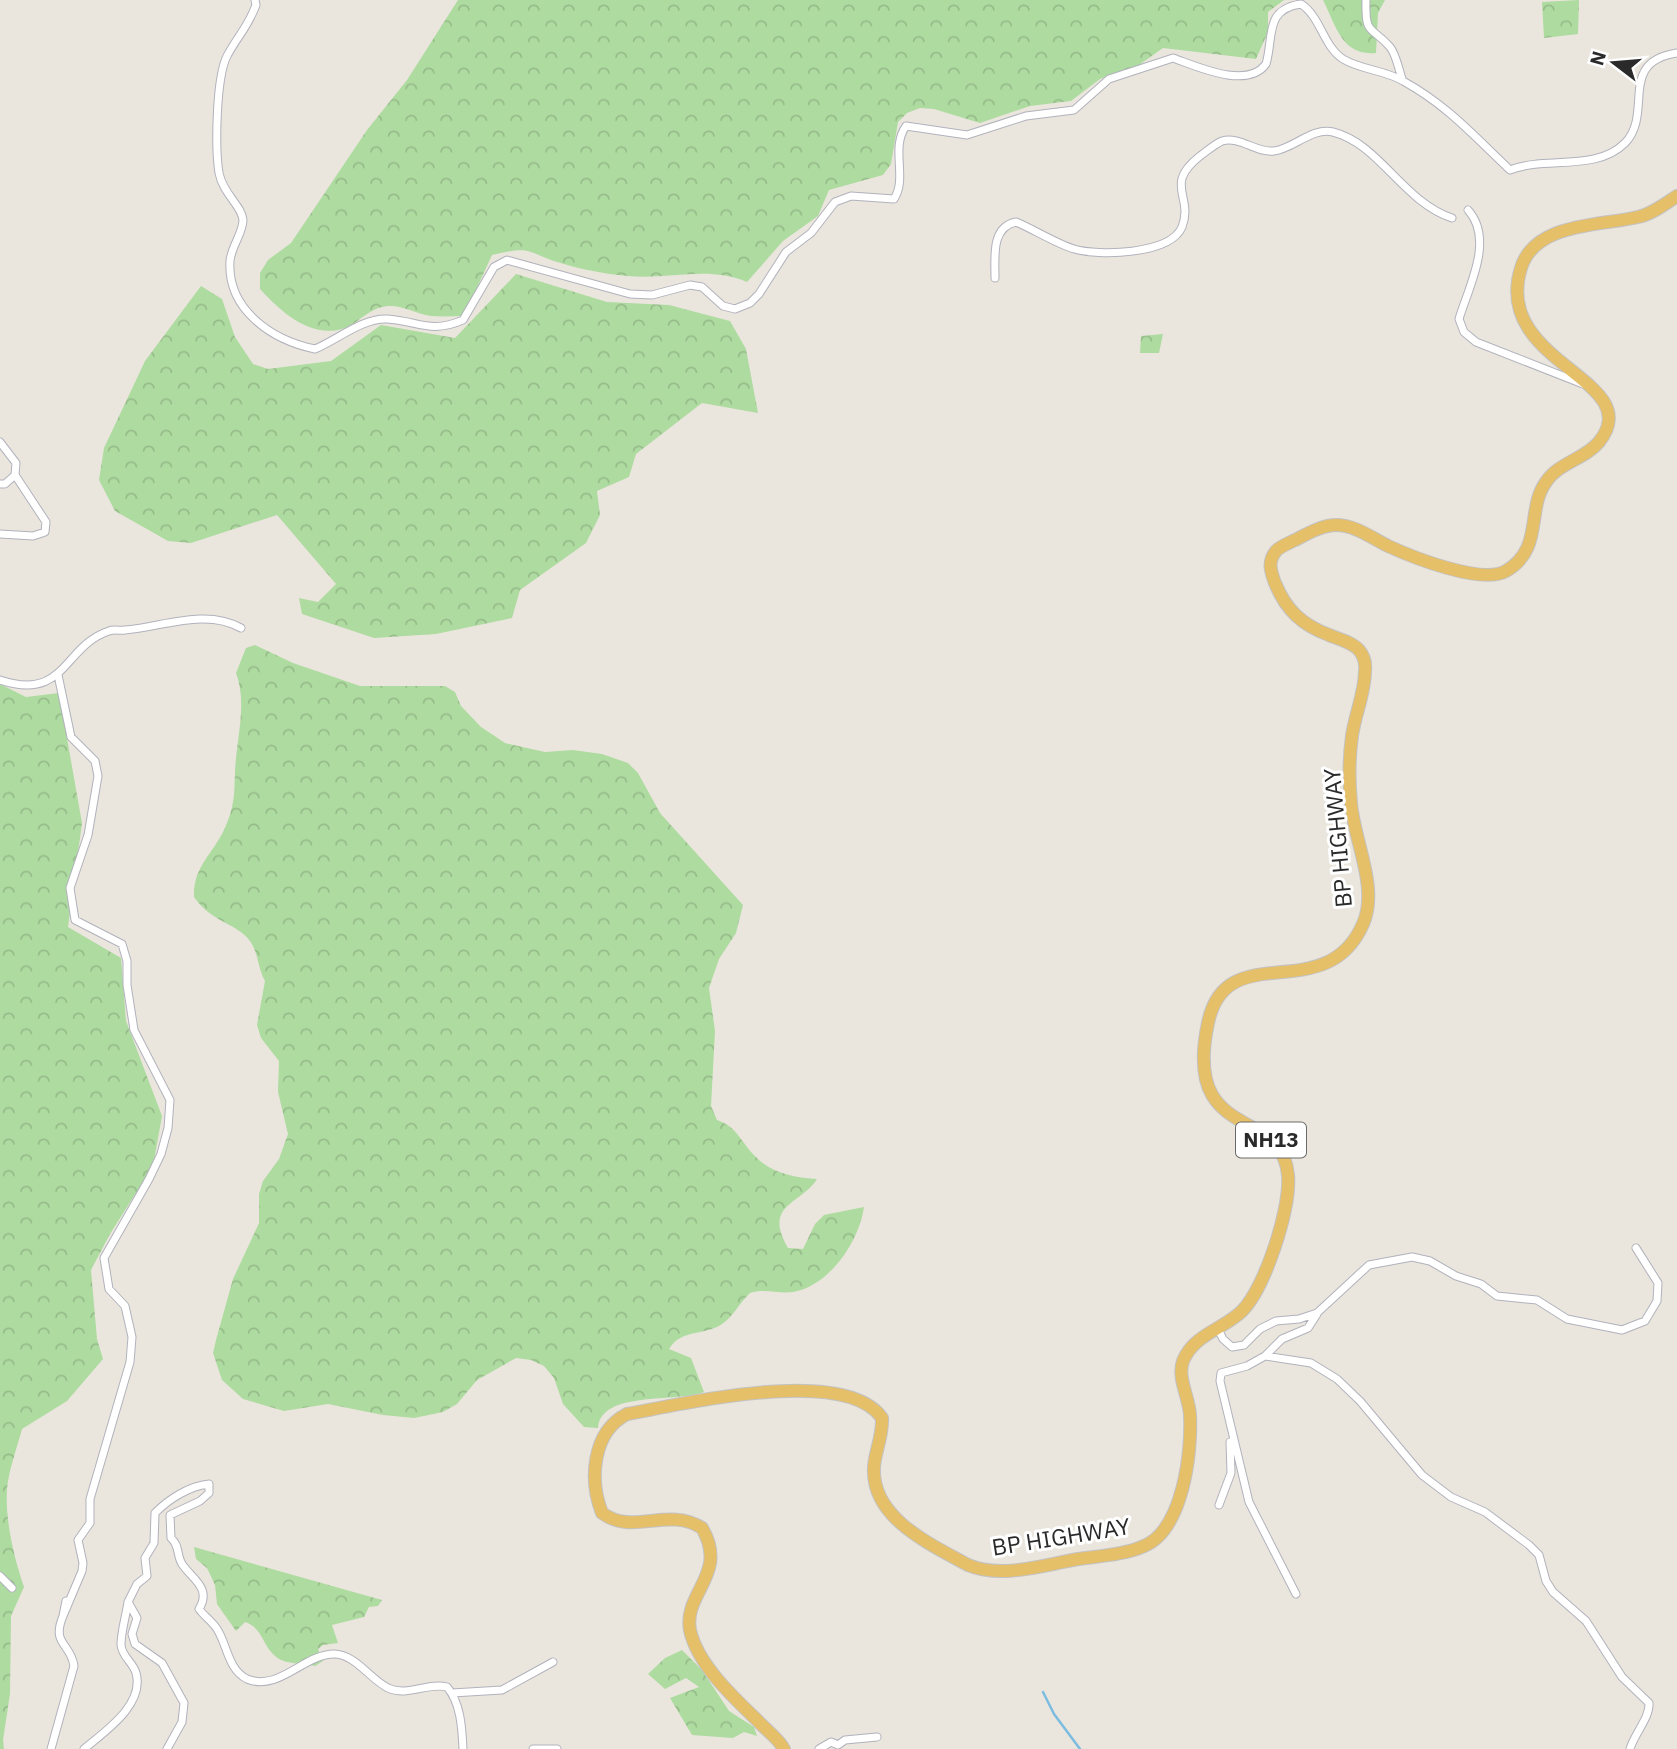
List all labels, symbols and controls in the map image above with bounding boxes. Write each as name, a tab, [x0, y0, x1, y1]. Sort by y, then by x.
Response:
north arrow	[1579, 28, 1649, 98]
text: N	[1584, 48, 1611, 68]
street label: BP HIGHWAY	[1316, 767, 1358, 909]
road number: NH13	[1236, 1122, 1306, 1158]
street label: BP HIGHWAY	[990, 1510, 1132, 1562]

